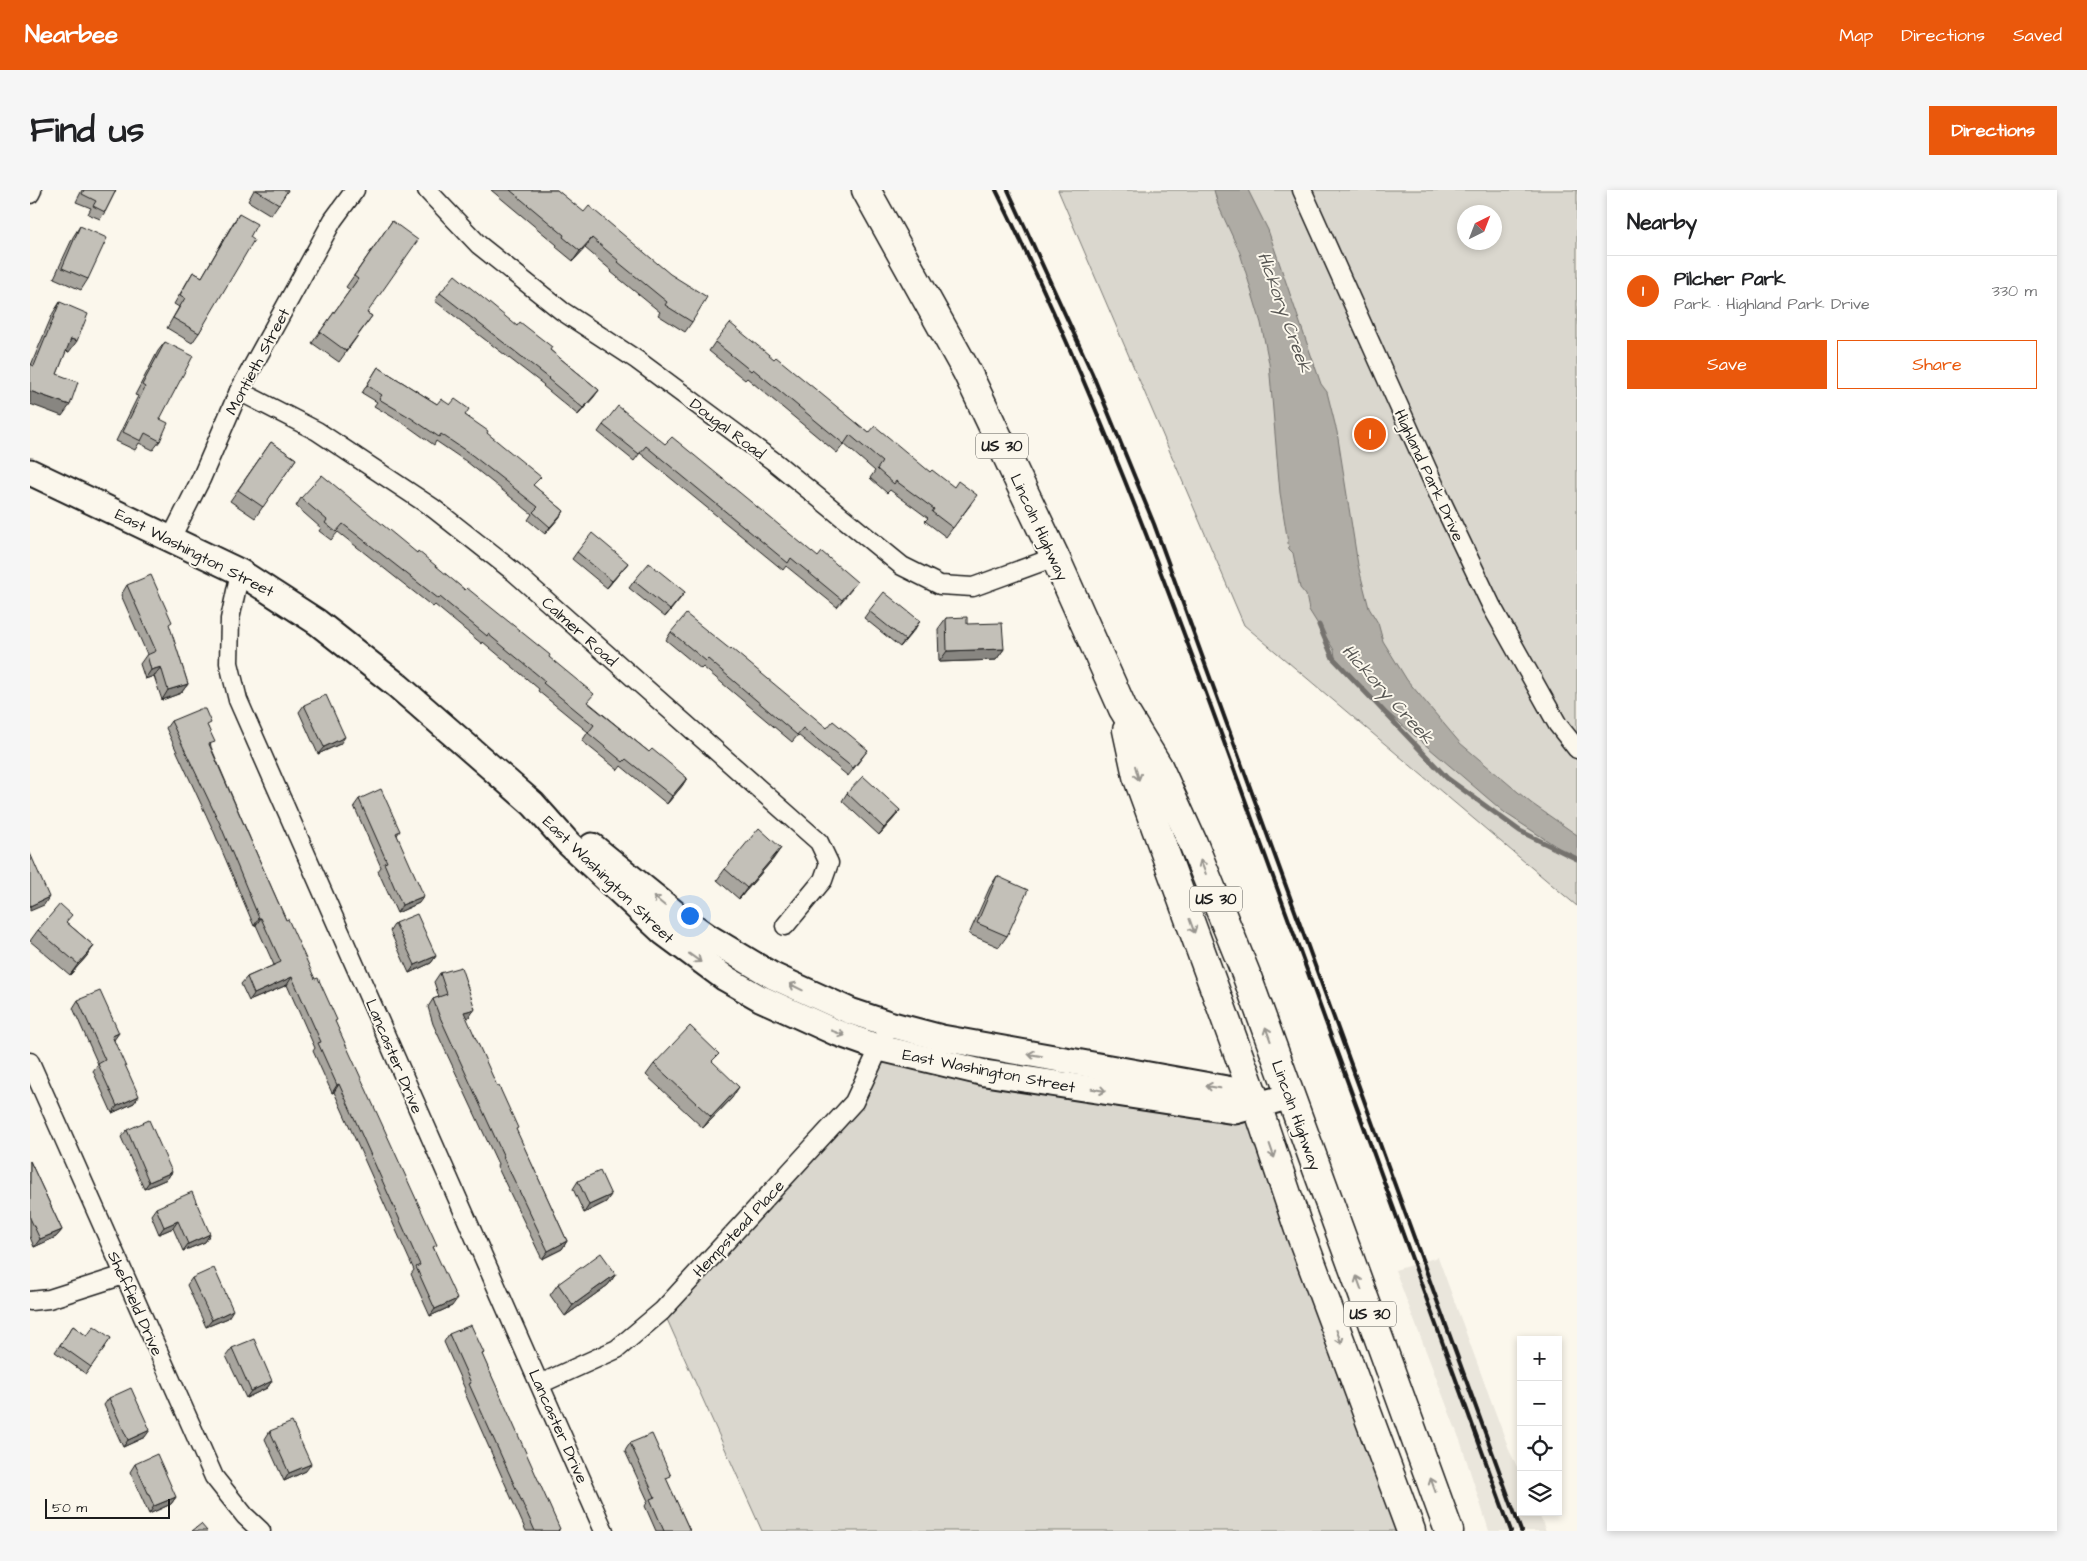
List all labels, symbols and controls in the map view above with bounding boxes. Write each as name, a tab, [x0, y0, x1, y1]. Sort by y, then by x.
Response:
text: Nearbee	[25, 18, 118, 52]
text: Map	[1839, 23, 1873, 48]
text: Directions	[1901, 23, 1985, 48]
text: Saved	[2013, 23, 2062, 48]
text: Find us	[30, 106, 144, 155]
button: Directions	[1929, 106, 2057, 155]
north arrow	[1457, 205, 1502, 250]
text: Nearby	[1627, 208, 1697, 237]
water label: Hickory Creek	[1250, 248, 1318, 377]
text: Pilcher Park	[1674, 266, 1786, 293]
text: 1	[1642, 280, 1644, 302]
text: 330 m	[1992, 280, 2037, 302]
text: Park · Highland Park Drive	[1674, 293, 1870, 315]
street label: Montieth Street	[220, 304, 296, 419]
button: Save	[1627, 340, 1827, 389]
button: Share	[1837, 340, 2037, 389]
street label: Dougal Road	[684, 393, 770, 465]
street label: Highland Park Drive	[1388, 406, 1470, 546]
pin: 1	[1354, 415, 1386, 453]
road number: US 30	[976, 434, 1028, 458]
street label: Lincoln Highway	[1004, 470, 1074, 585]
street label: East Washington Street	[111, 503, 278, 604]
street label: Calmer Road	[537, 592, 622, 672]
water label: Hickory Creek	[1335, 639, 1440, 751]
one-way arrow	[1133, 765, 1142, 781]
street label: East Washington Street	[537, 811, 679, 950]
one-way arrow	[1197, 859, 1206, 874]
road number: US 30	[1190, 886, 1242, 912]
one-way arrow	[653, 895, 666, 906]
your location	[677, 903, 703, 929]
one-way arrow	[1188, 918, 1197, 934]
one-way arrow	[688, 952, 701, 963]
one-way arrow	[789, 982, 804, 991]
street label: Lancaster Drive	[360, 996, 428, 1117]
one-way arrow	[1263, 1027, 1272, 1042]
one-way arrow	[831, 1030, 846, 1039]
street label: East Washington Street	[900, 1043, 1078, 1100]
one-way arrow	[1028, 1050, 1044, 1060]
street label: Lincoln Highway	[1265, 1057, 1326, 1174]
one-way arrow	[1205, 1081, 1221, 1091]
one-way arrow	[1091, 1086, 1107, 1096]
one-way arrow	[1268, 1143, 1278, 1159]
street label: Hempstead Place	[688, 1175, 790, 1282]
street label: Sheffield Drive	[102, 1247, 168, 1360]
one-way arrow	[1354, 1276, 1363, 1291]
road number: US 30	[1344, 1302, 1396, 1326]
one-way arrow	[1335, 1329, 1344, 1344]
map controls	[1517, 1336, 1562, 1516]
button: +	[1517, 1336, 1562, 1381]
street label: Lancaster Drive	[523, 1366, 593, 1487]
button: −	[1517, 1381, 1562, 1426]
button: locate	[1517, 1426, 1562, 1471]
button: layers	[1517, 1471, 1562, 1516]
one-way arrow	[1428, 1478, 1437, 1493]
scale bar	[45, 1496, 170, 1519]
text: 50 m	[52, 1498, 87, 1518]

